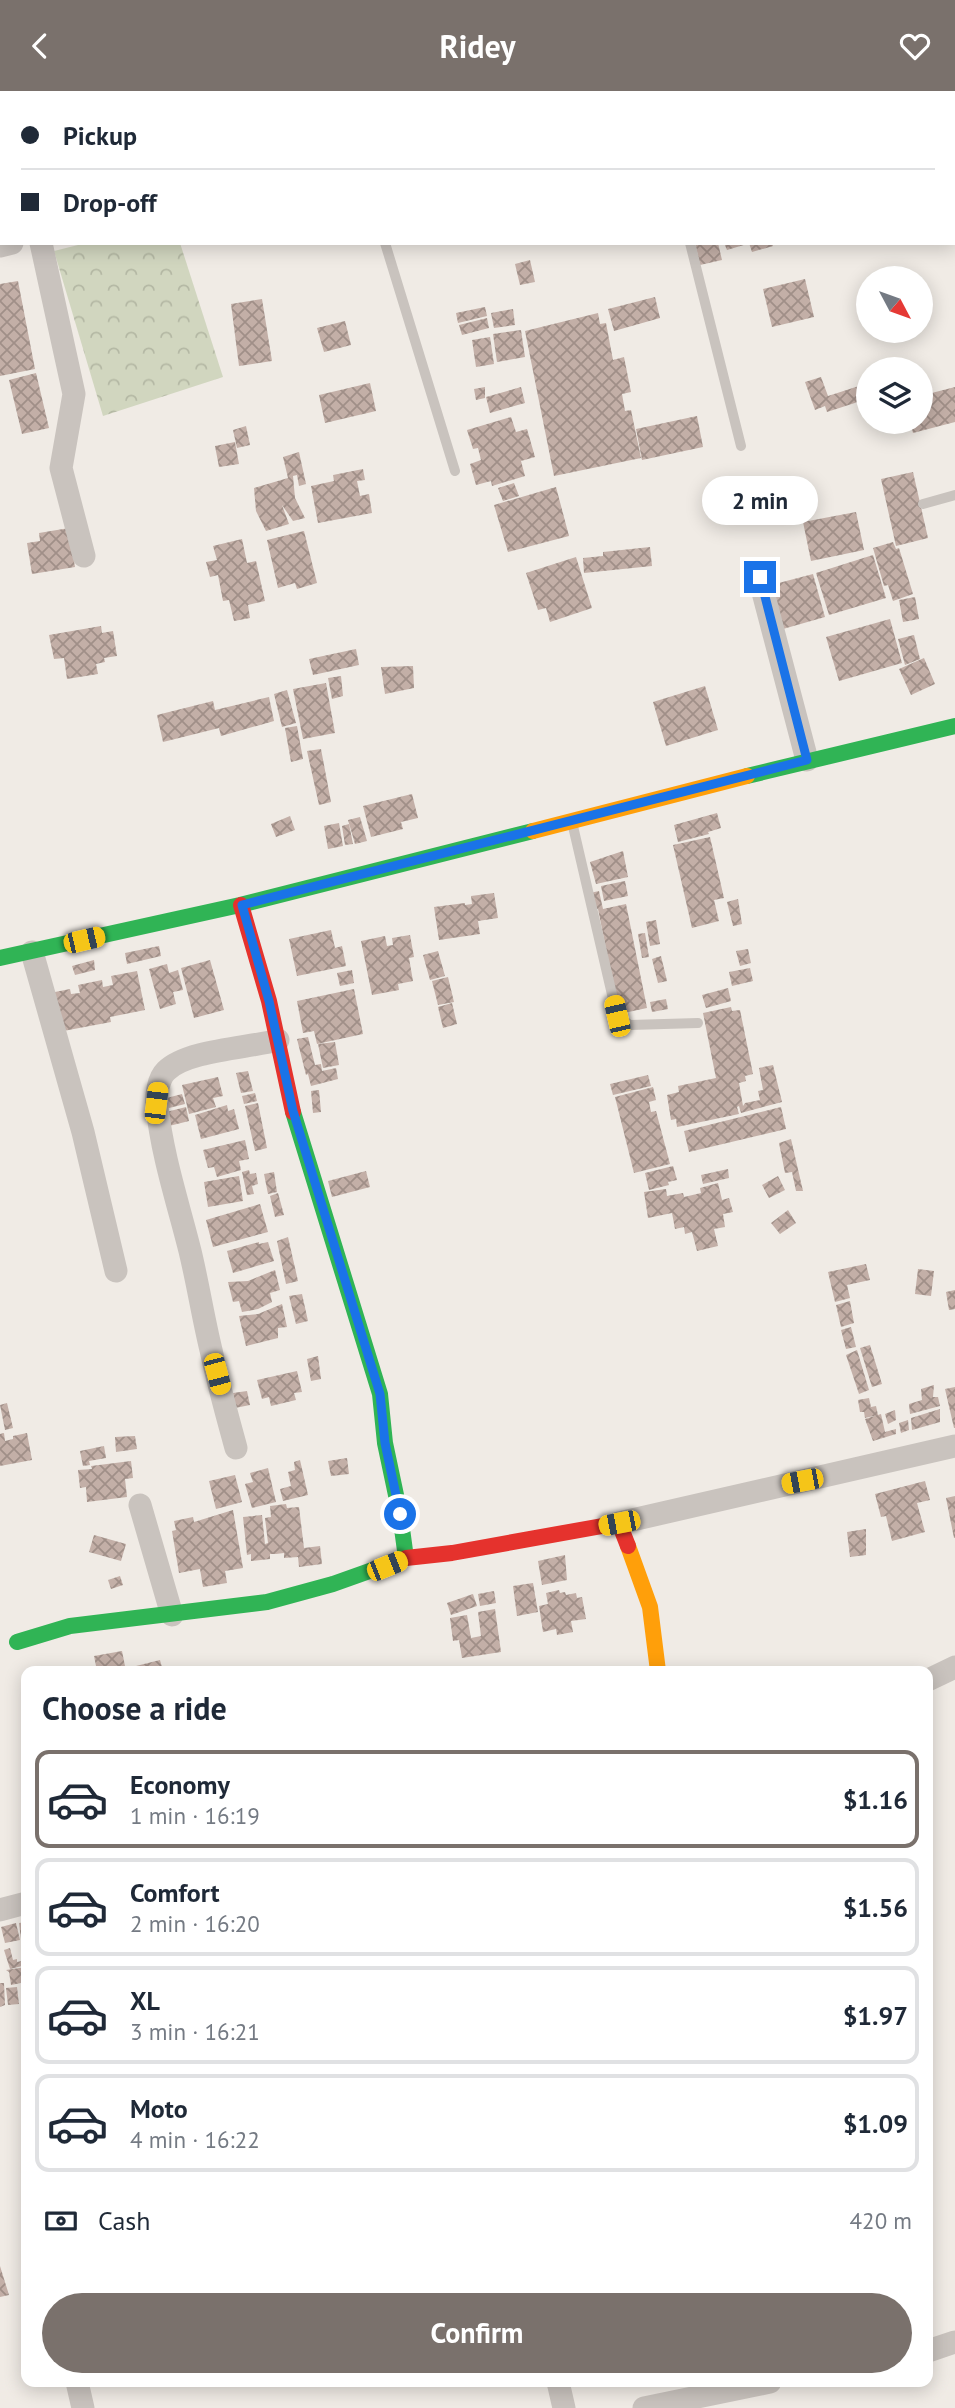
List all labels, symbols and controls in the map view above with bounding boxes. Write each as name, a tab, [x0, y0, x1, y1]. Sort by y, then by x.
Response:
text: Ridey	[439, 25, 516, 67]
icon: back	[21, 27, 59, 65]
icon: heart	[896, 27, 934, 65]
text: Pickup	[63, 119, 137, 152]
text: Drop-off	[63, 186, 157, 219]
north arrow	[856, 266, 933, 343]
map controls	[856, 266, 933, 434]
button: layers	[856, 357, 933, 434]
callout: 2 min	[702, 475, 818, 525]
text: 2 min	[732, 486, 788, 515]
route end	[744, 561, 776, 593]
car	[62, 925, 107, 955]
car	[603, 993, 632, 1039]
car	[144, 1081, 169, 1125]
car	[202, 1351, 233, 1397]
car	[780, 1467, 825, 1495]
route start	[384, 1498, 416, 1530]
car	[597, 1509, 642, 1537]
car	[364, 1548, 411, 1584]
text: Choose a ride	[42, 1687, 227, 1729]
icon: car	[46, 1768, 109, 1831]
text: Economy	[130, 1768, 230, 1801]
text: $1.16	[843, 1783, 908, 1816]
text: 1 min · 16:19	[130, 1801, 260, 1830]
icon: car	[46, 1876, 109, 1939]
text: Comfort	[130, 1876, 220, 1909]
text: $1.56	[843, 1891, 908, 1924]
text: 2 min · 16:20	[130, 1909, 260, 1938]
icon: car	[46, 1984, 109, 2047]
text: XL	[130, 1984, 160, 2017]
text: $1.97	[843, 1999, 908, 2032]
text: 3 min · 16:21	[130, 2017, 260, 2046]
icon: car	[46, 2092, 109, 2155]
text: Moto	[130, 2092, 188, 2125]
text: $1.09	[843, 2107, 908, 2140]
text: 4 min · 16:22	[130, 2125, 260, 2154]
icon: cash	[42, 2202, 80, 2240]
text: Cash	[98, 2204, 150, 2237]
text: 420 m	[850, 2206, 912, 2235]
button: Confirm	[42, 2293, 912, 2373]

